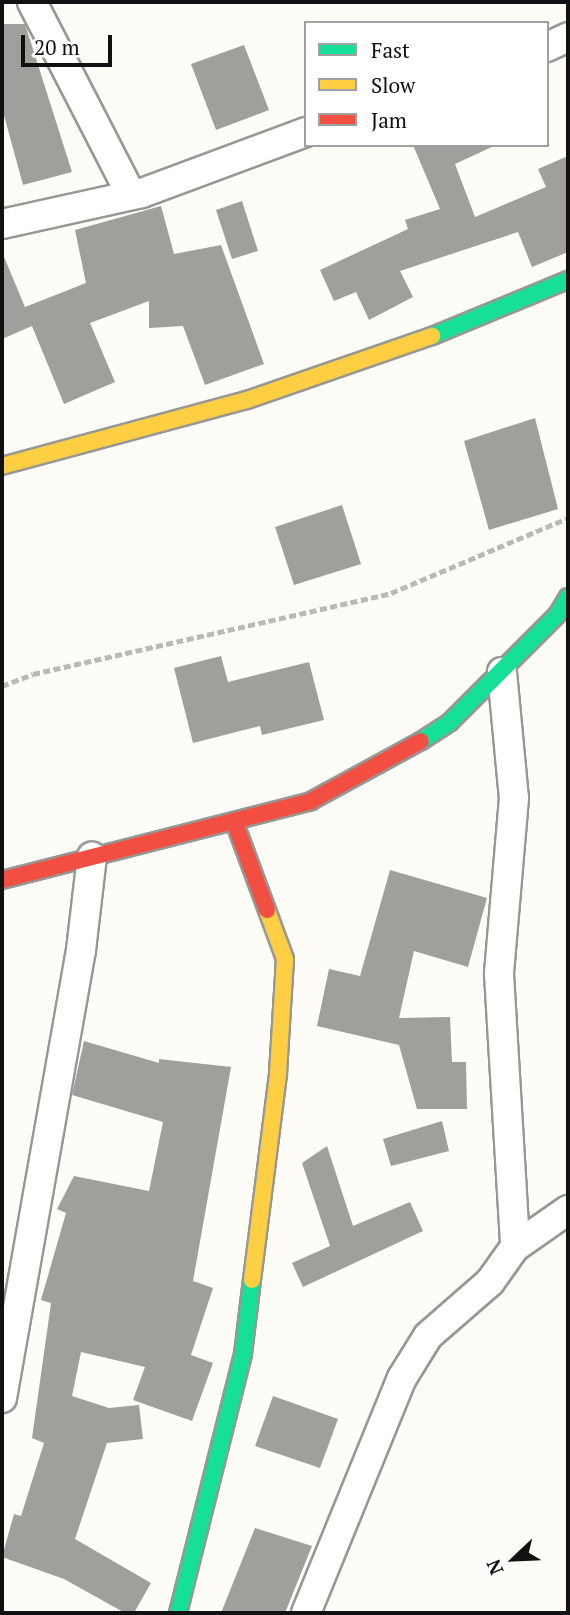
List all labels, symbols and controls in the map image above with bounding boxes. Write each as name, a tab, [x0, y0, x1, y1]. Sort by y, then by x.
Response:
scale bar	[24, 21, 116, 65]
legend	[304, 21, 549, 147]
text: 20 m	[34, 33, 80, 61]
text: Fast	[371, 36, 410, 64]
text: Slow	[371, 71, 415, 99]
text: Jam	[371, 106, 407, 134]
north arrow	[479, 1524, 549, 1594]
text: N	[480, 1556, 509, 1579]

